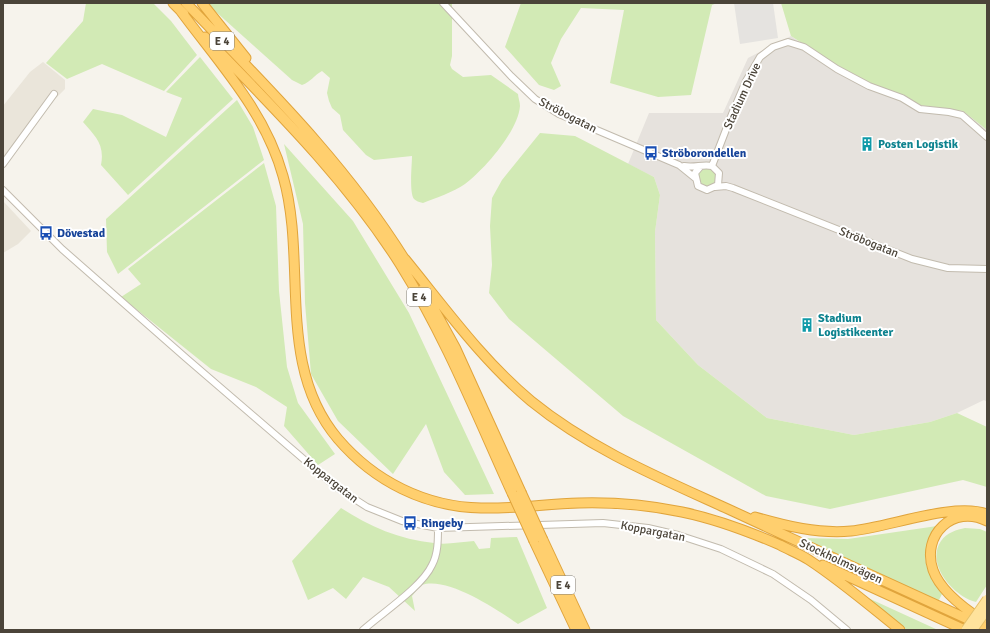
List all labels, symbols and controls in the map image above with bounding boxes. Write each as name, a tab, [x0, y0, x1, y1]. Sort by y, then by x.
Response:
road number: E 4	[210, 32, 234, 50]
street label: Stadium Drive	[720, 60, 764, 132]
street label: Ströbogatan	[536, 94, 599, 136]
building icon: Posten Logistik	[859, 136, 875, 152]
place label: Posten Logistik	[878, 137, 959, 152]
bus stop icon: Ströborondellen	[643, 145, 659, 161]
place label: Ströborondellen	[662, 146, 747, 161]
street label: Ströbogatan	[837, 224, 901, 261]
bus stop icon: Dövestad	[38, 225, 54, 241]
place label: Dövestad	[57, 226, 106, 241]
road number: E 4	[407, 288, 431, 306]
place label: Stadium Logistikcenter	[818, 311, 893, 340]
building icon: Stadium Logistikcenter	[799, 317, 815, 333]
street label: Koppargatan	[300, 454, 361, 506]
bus stop icon: Ringeby	[402, 515, 418, 531]
place label: Ringeby	[421, 516, 463, 531]
street label: Koppargatan	[619, 518, 686, 545]
street label: Stockholmsvägen	[797, 536, 885, 587]
road number: E 4	[551, 576, 575, 594]

